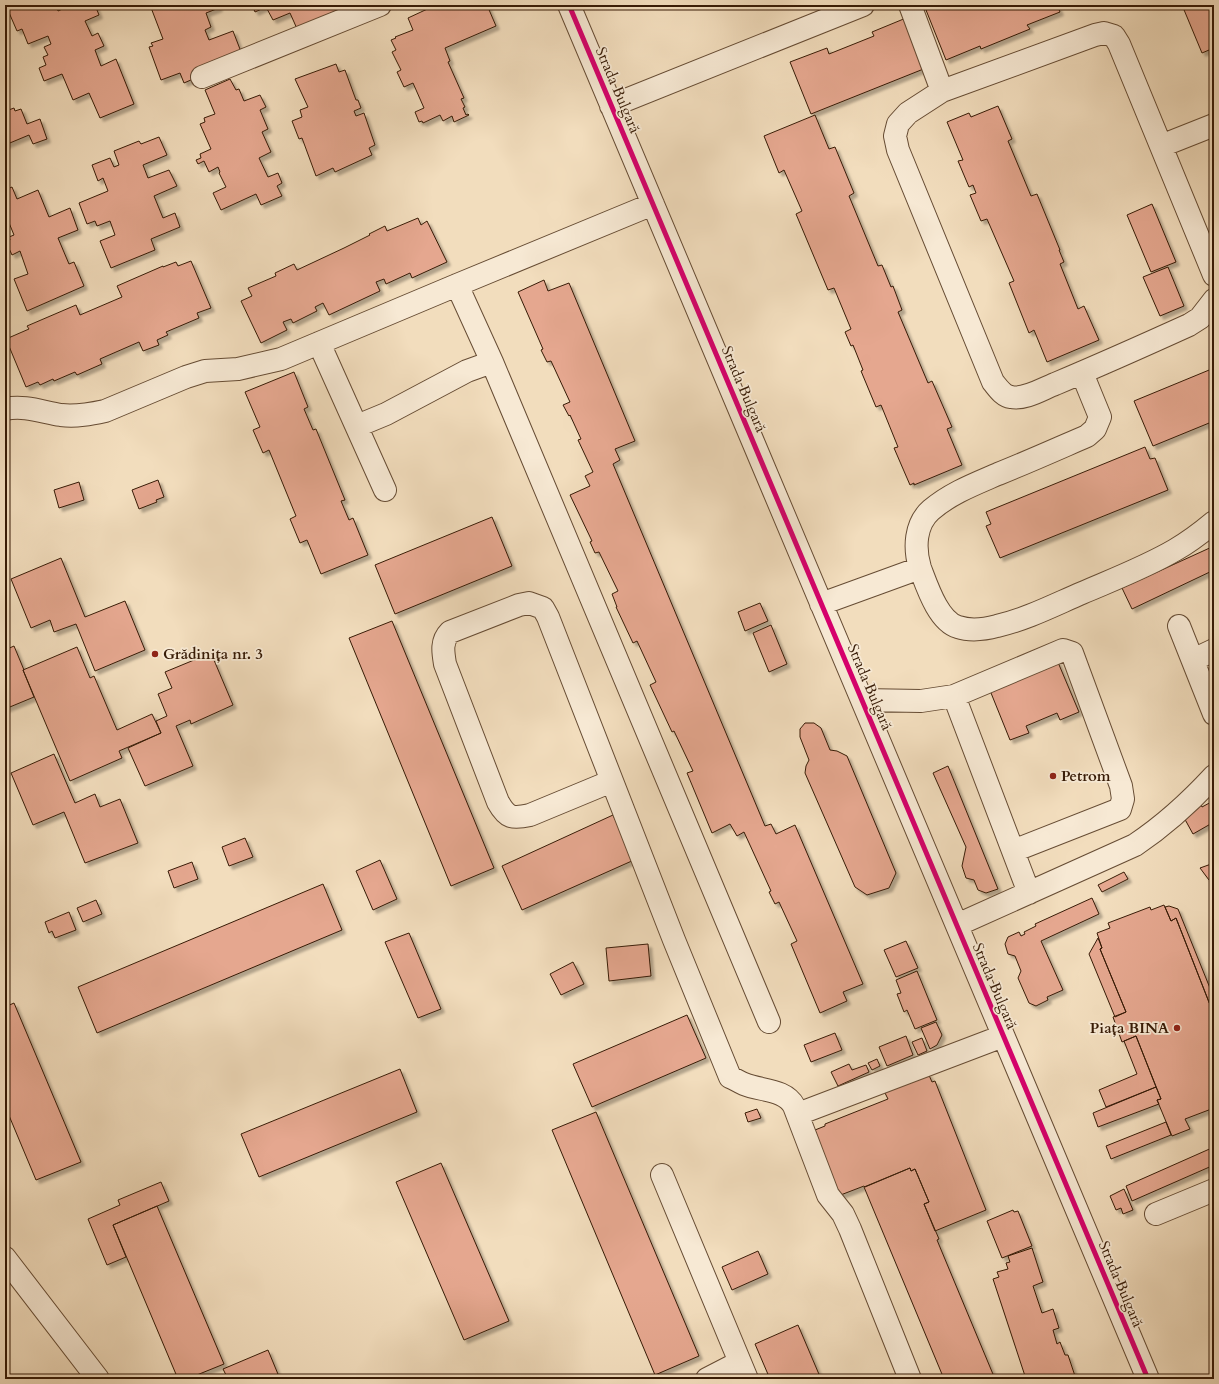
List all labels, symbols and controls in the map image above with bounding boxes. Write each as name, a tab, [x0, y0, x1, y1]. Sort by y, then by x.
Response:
street label: Strada Bulgară	[591, 44, 645, 137]
street label: Strada Bulgară	[717, 343, 771, 436]
street label: Strada Bulgară	[843, 641, 897, 734]
place label: Grădinița nr. 3	[163, 644, 263, 664]
marker: Grădinița nr. 3	[150, 649, 160, 659]
place label: Petrom	[1061, 766, 1111, 786]
marker: Petrom	[1048, 771, 1058, 781]
street label: Strada Bulgară	[968, 940, 1022, 1033]
place label: Piața BINA	[1090, 1018, 1170, 1038]
marker: Piața BINA	[1172, 1023, 1182, 1033]
street label: Strada Bulgară	[1094, 1238, 1148, 1331]

